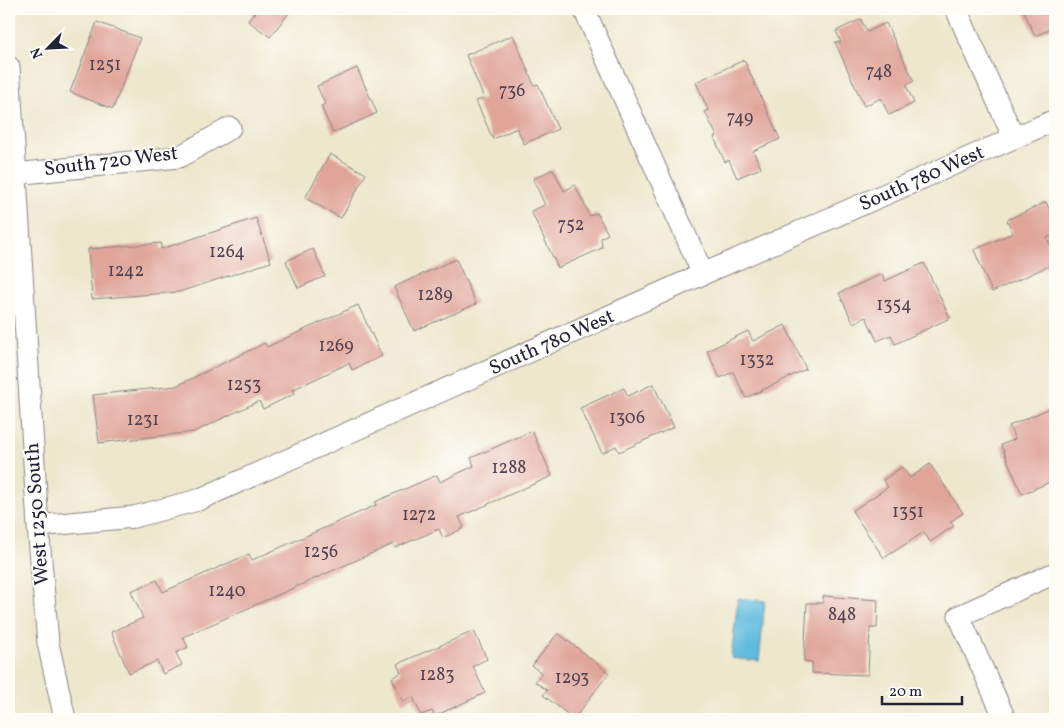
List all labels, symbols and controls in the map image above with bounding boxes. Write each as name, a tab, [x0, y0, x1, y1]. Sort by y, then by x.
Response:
north arrow	[22, 22, 72, 72]
text: N	[27, 44, 48, 61]
house number: 1251	[89, 53, 121, 78]
house number: 748	[866, 60, 892, 85]
house number: 736	[499, 79, 525, 104]
house number: 749	[727, 106, 753, 131]
street label: South 780 West	[855, 139, 989, 219]
street label: South 720 West	[42, 140, 180, 184]
house number: 752	[557, 213, 585, 238]
house number: 1264	[209, 240, 245, 265]
house number: 1242	[108, 259, 144, 284]
house number: 1289	[417, 283, 453, 308]
house number: 1354	[876, 293, 912, 318]
street label: South 780 West	[485, 303, 619, 383]
house number: 1269	[318, 334, 354, 359]
house number: 1332	[740, 348, 775, 373]
house number: 1253	[227, 373, 261, 398]
house number: 1306	[609, 406, 645, 431]
house number: 1231	[127, 408, 159, 433]
street label: West 1250 South	[19, 442, 57, 586]
house number: 1288	[492, 456, 526, 481]
house number: 1351	[892, 500, 924, 525]
house number: 1272	[402, 503, 436, 528]
house number: 1256	[304, 540, 338, 565]
house number: 1240	[208, 579, 246, 604]
house number: 848	[828, 603, 856, 628]
house number: 1283	[419, 663, 455, 688]
house number: 1293	[555, 666, 589, 691]
scale bar	[882, 673, 962, 705]
text: 20 m	[889, 682, 922, 703]

